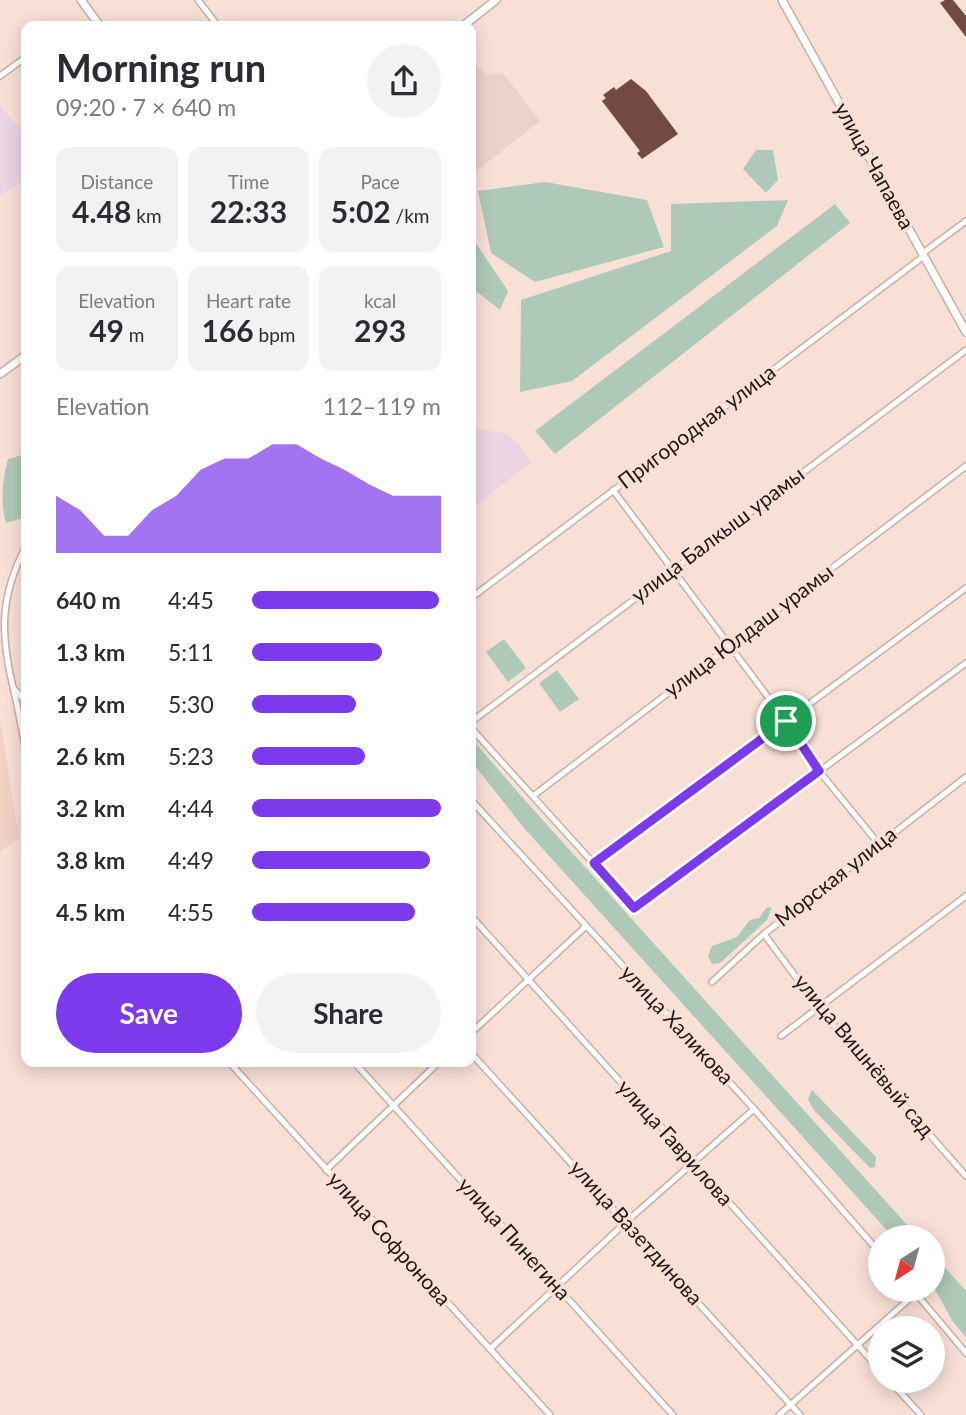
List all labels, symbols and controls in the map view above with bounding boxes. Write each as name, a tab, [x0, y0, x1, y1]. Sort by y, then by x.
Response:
text: Morning run	[56, 44, 266, 90]
button: share	[367, 44, 441, 118]
text: 09:20 · 7 × 640 m	[56, 93, 236, 121]
street label: улица Чапаева	[830, 98, 920, 233]
text: Distance	[80, 170, 153, 193]
text: Time	[228, 170, 269, 193]
text: Pace	[360, 170, 400, 193]
text: 4.48	[72, 193, 131, 229]
text: 22:33	[210, 193, 287, 229]
text: 5:02	[331, 193, 391, 229]
text: km	[131, 204, 162, 227]
text: /km	[391, 204, 429, 227]
text: Elevation	[78, 289, 155, 312]
text: Heart rate	[206, 289, 291, 312]
text: kcal	[364, 289, 396, 312]
text: 49	[89, 312, 124, 348]
text: 166	[202, 312, 254, 348]
text: 293	[354, 312, 406, 348]
text: m	[124, 323, 144, 346]
text: bpm	[254, 323, 295, 346]
street label: Пригородная улица	[612, 358, 780, 493]
text: Elevation	[56, 392, 149, 420]
text: 112–119 m	[323, 392, 441, 420]
street label: улица Балкыш урамы	[626, 461, 809, 607]
street label: улица Юлдаш урамы	[659, 558, 838, 701]
text: 640 m	[56, 586, 121, 614]
text: 4:45	[168, 586, 214, 614]
text: 1.3 km	[56, 638, 125, 666]
text: 5:11	[168, 638, 214, 666]
text: 1.9 km	[56, 690, 125, 718]
text: 5:30	[168, 690, 214, 718]
pin	[756, 691, 816, 751]
icon: arrive	[767, 702, 805, 740]
text: 2.6 km	[56, 742, 125, 770]
text: 5:23	[168, 742, 214, 770]
text: 3.2 km	[56, 794, 125, 822]
text: 4:44	[168, 794, 214, 822]
street label: Морская улица	[769, 821, 901, 931]
text: 3.8 km	[56, 846, 125, 874]
text: 4:49	[168, 846, 214, 874]
text: 4.5 km	[56, 898, 125, 926]
text: 4:55	[168, 898, 214, 926]
street label: улица Халикова	[616, 959, 740, 1089]
street label: улица Вишнёвый сад	[790, 969, 941, 1142]
button: Save	[56, 973, 242, 1053]
button: Share	[256, 973, 441, 1053]
street label: улица Гаврилова	[613, 1074, 739, 1210]
street label: улица Вазетдинова	[566, 1154, 709, 1310]
street label: улица Софронова	[323, 1166, 457, 1310]
street label: улица Пинегина	[454, 1172, 577, 1304]
north arrow	[868, 1225, 945, 1302]
map controls	[868, 1225, 945, 1393]
button: layers	[868, 1316, 945, 1393]

